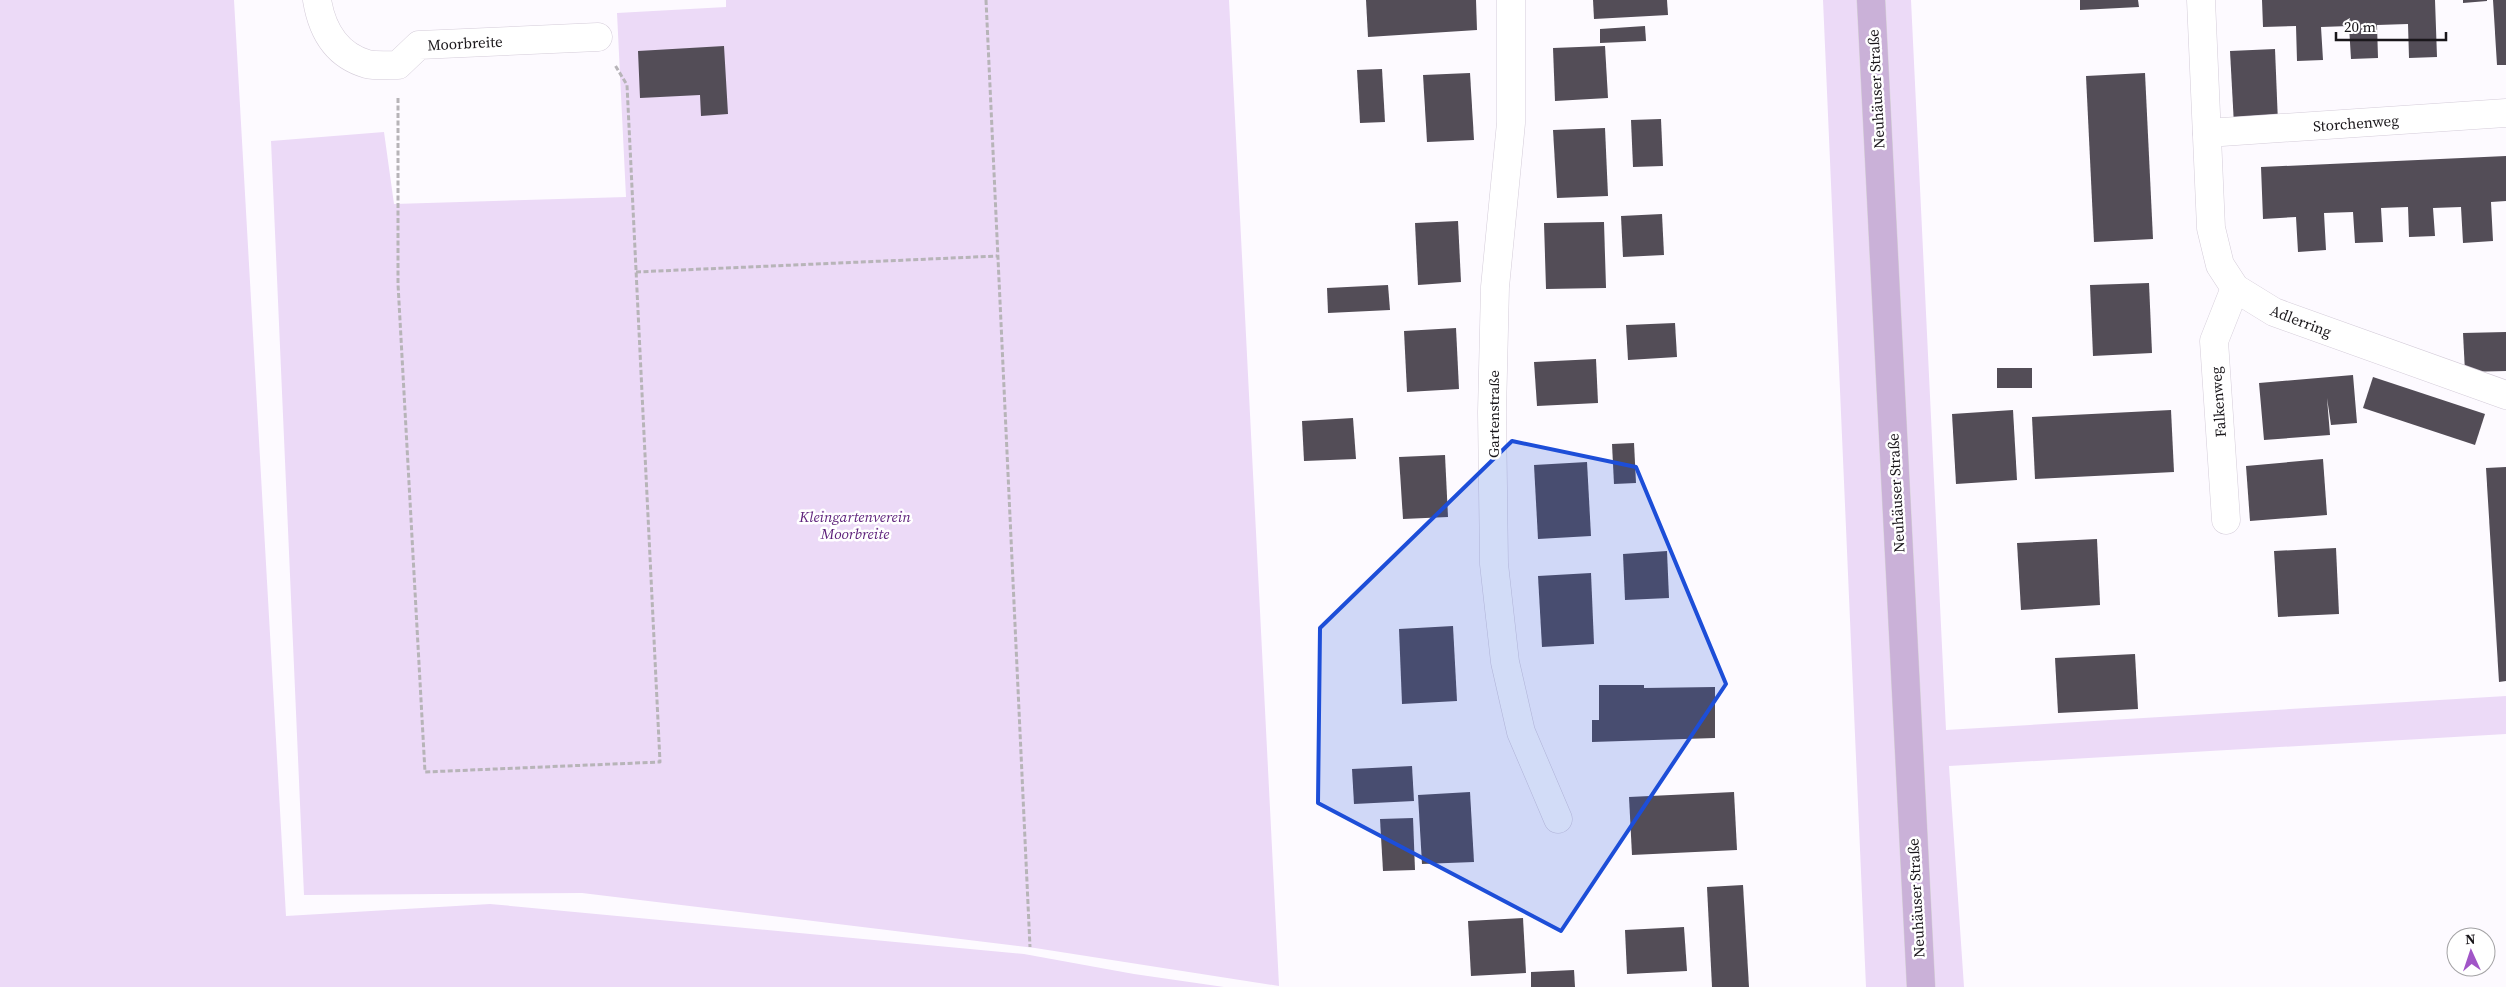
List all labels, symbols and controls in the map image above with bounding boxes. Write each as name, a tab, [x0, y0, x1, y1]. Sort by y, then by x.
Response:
scale bar	[2336, 10, 2446, 42]
text: 20 m	[2344, 16, 2376, 37]
street label: Neuhäuser Straße	[1862, 28, 1890, 149]
street label: Moorbreite	[427, 31, 504, 55]
street label: Storchenweg	[2312, 110, 2400, 136]
street label: Adlerring	[2267, 300, 2335, 342]
street label: Falkenweg	[2205, 366, 2231, 438]
street label: Gartenstraße	[1483, 370, 1504, 458]
street label: Neuhäuser Straße	[1882, 432, 1910, 553]
park label: Kleingartenverein Moorbreite	[798, 506, 911, 544]
street label: Neuhäuser Straße	[1902, 837, 1930, 958]
north arrow	[2446, 927, 2496, 977]
text: N	[2465, 929, 2476, 949]

